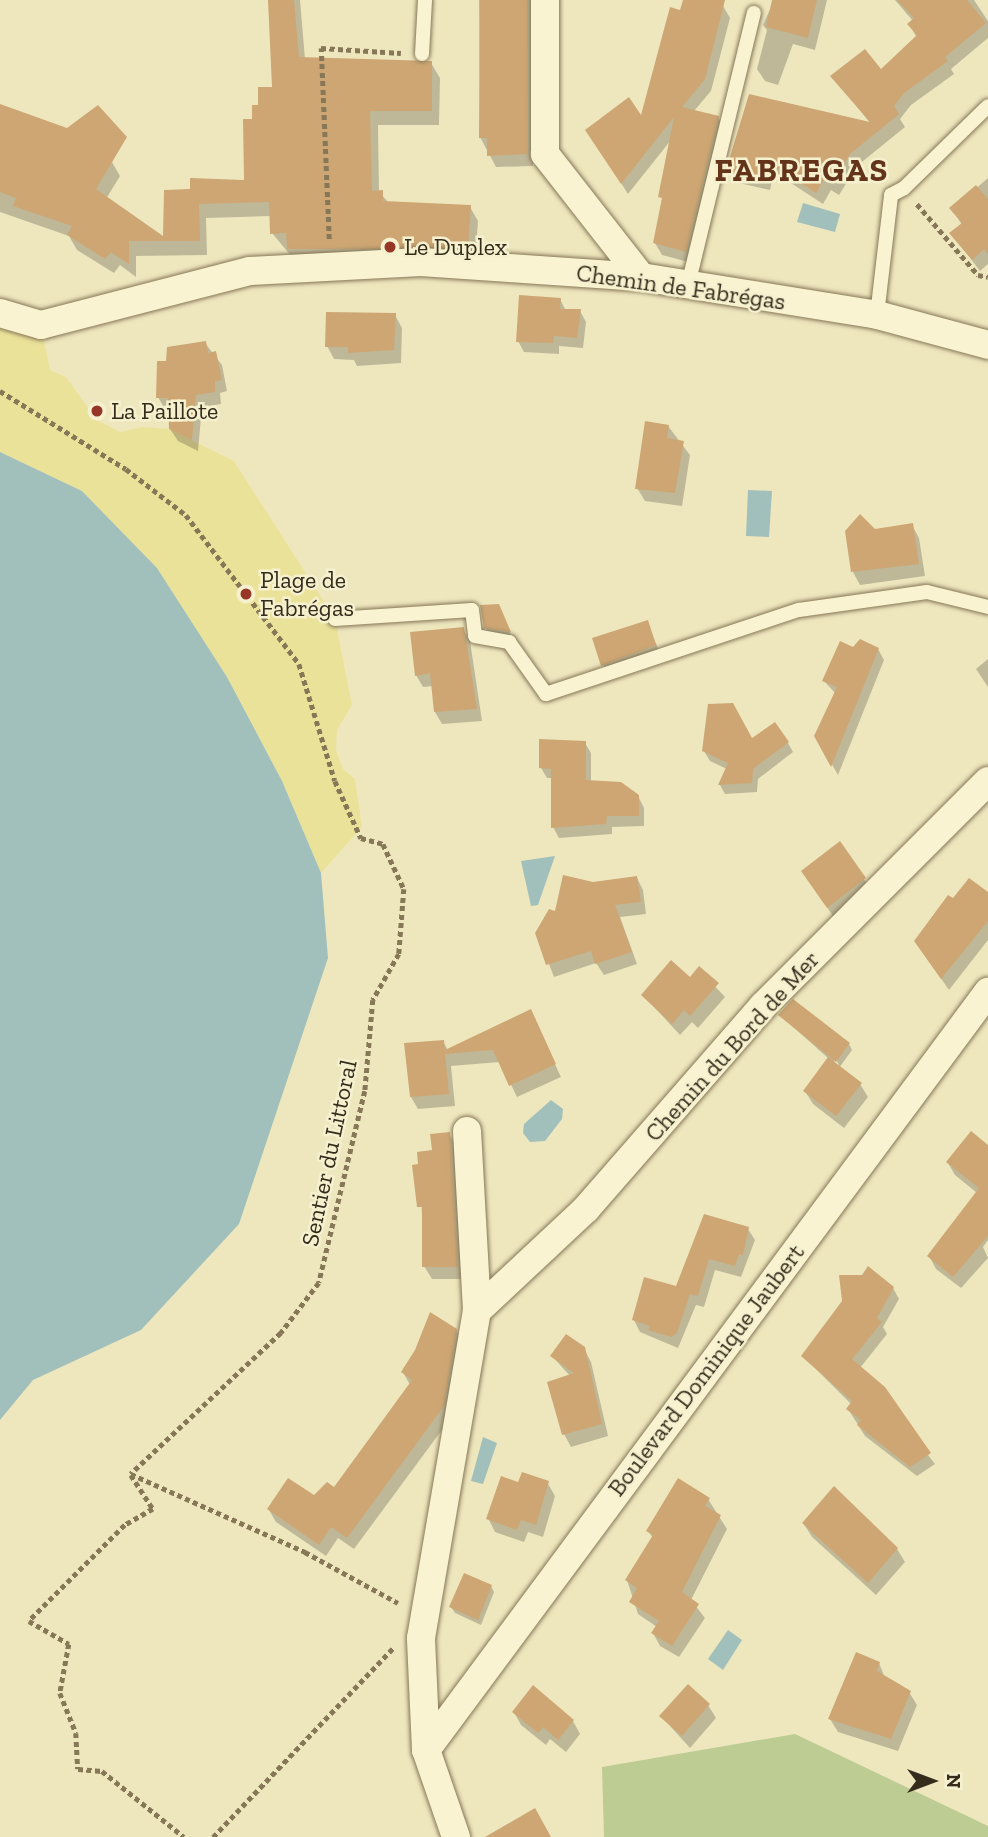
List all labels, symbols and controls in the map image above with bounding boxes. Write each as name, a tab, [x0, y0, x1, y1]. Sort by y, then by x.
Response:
district label: FABREGAS	[716, 151, 888, 189]
place label: Le Duplex	[404, 233, 507, 261]
marker: Le Duplex	[382, 239, 398, 255]
street label: Chemin de Fabrégas	[575, 258, 787, 316]
place label: La Paillote	[111, 397, 218, 425]
marker: La Paillote	[89, 403, 105, 419]
place label: Plage de Fabrégas	[260, 566, 354, 622]
marker: Plage de Fabrégas	[238, 586, 254, 602]
street label: Chemin du Bord de Mer	[639, 945, 825, 1147]
street label: Sentier du Littoral	[295, 1057, 363, 1249]
street label: Boulevard Dominique Jaubert	[602, 1238, 810, 1502]
north arrow	[897, 1746, 967, 1816]
text: N	[942, 1774, 965, 1788]

